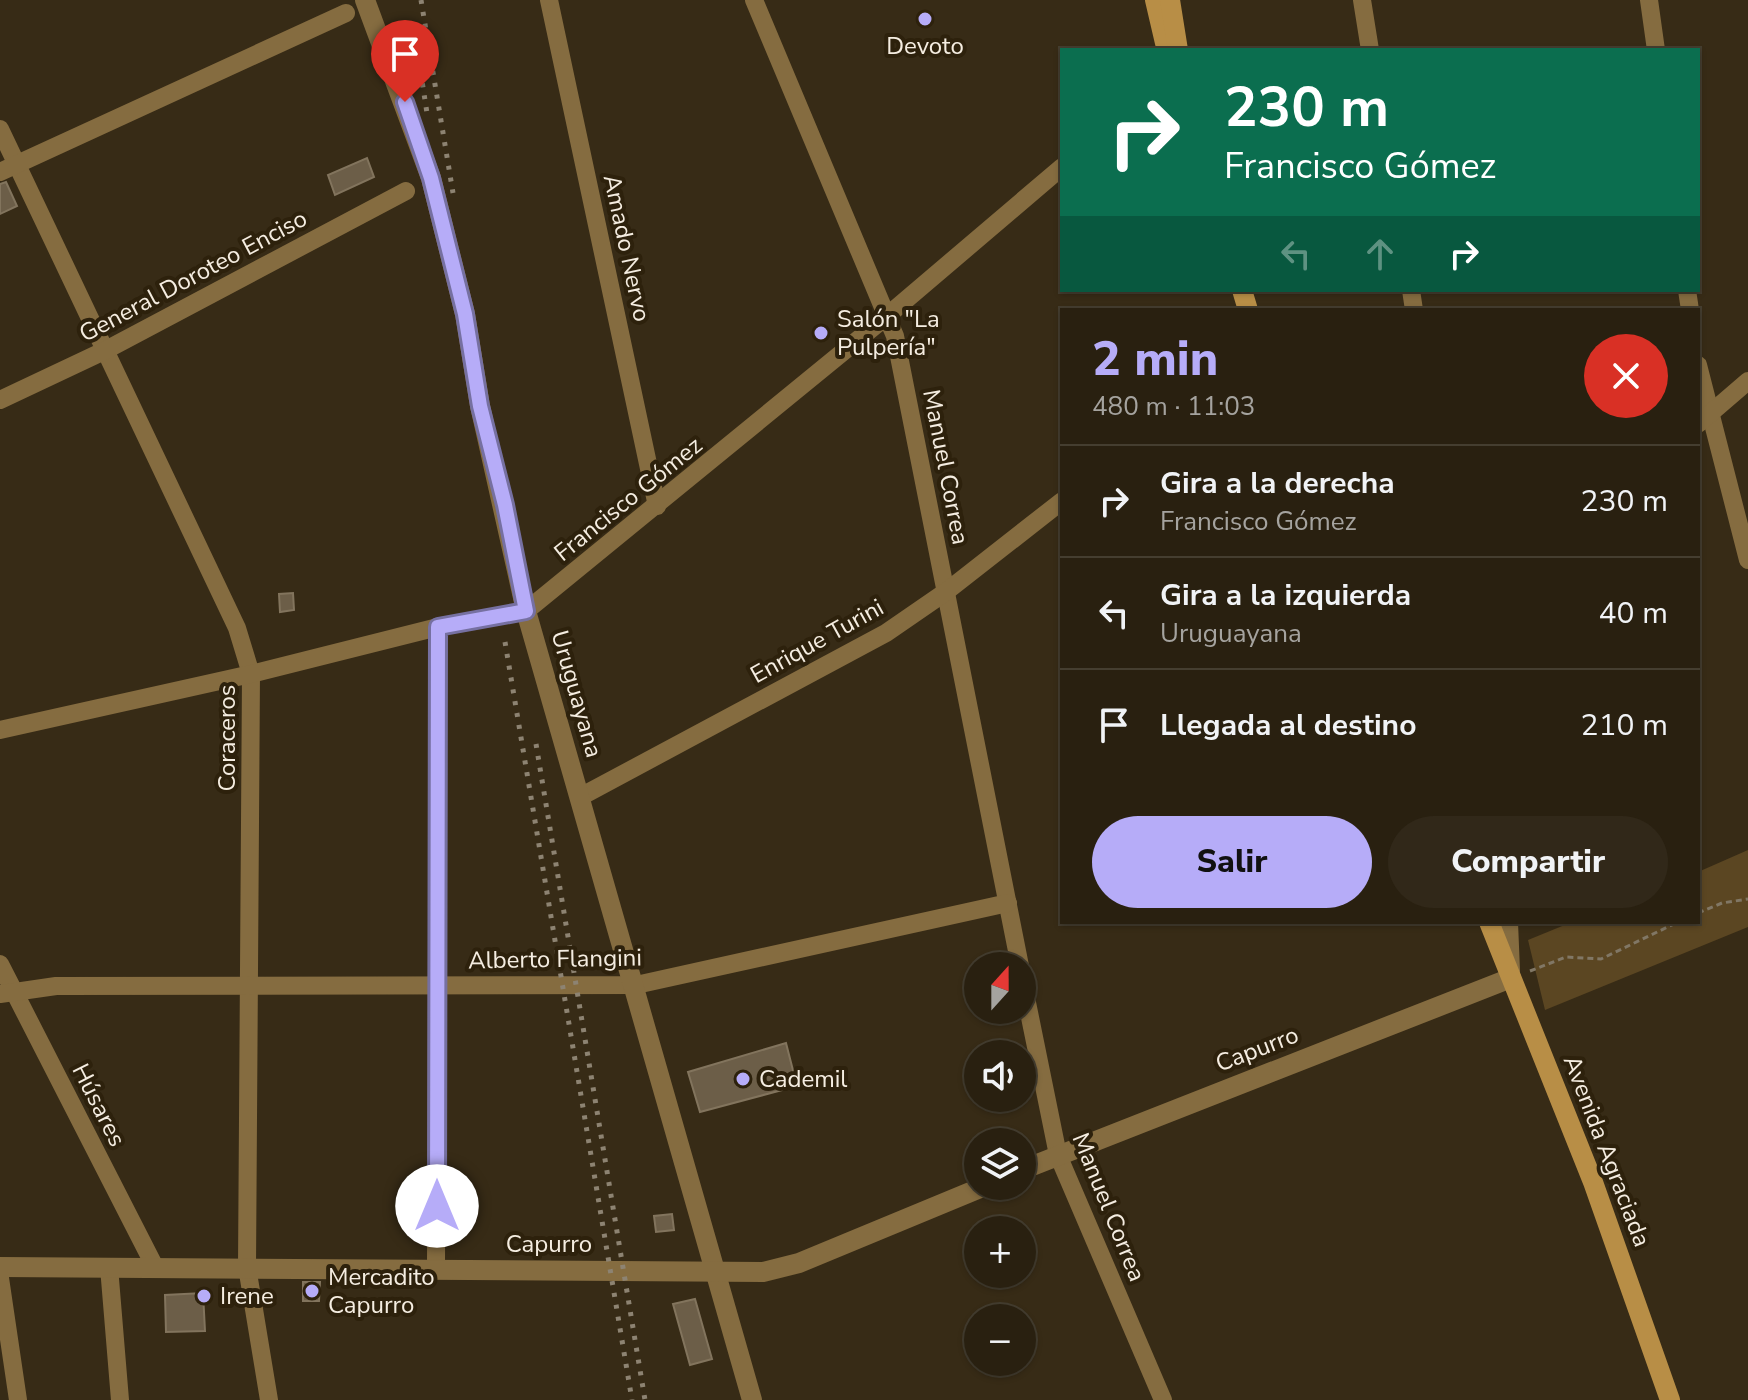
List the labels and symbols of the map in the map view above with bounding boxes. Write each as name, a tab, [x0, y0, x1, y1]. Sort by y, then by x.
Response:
marker: Devoto	[916, 10, 934, 28]
pin	[371, 20, 439, 102]
place label: Devoto	[886, 30, 964, 62]
street label: Amado Nervo	[596, 171, 658, 325]
street label: General Doroteo Enciso	[74, 202, 312, 350]
place label: Salón "La Pulpería"	[837, 303, 940, 363]
marker: Salón "La Pulpería"	[812, 324, 830, 342]
street label: Manuel Correa	[915, 387, 977, 547]
street label: Francisco Gómez	[547, 429, 709, 569]
street label: Enrique Turini	[745, 591, 889, 691]
street label: Uruguayana	[544, 627, 610, 761]
street label: Coraceros	[211, 685, 243, 791]
street label: Alberto Flangini	[468, 941, 642, 977]
north arrow	[964, 952, 1036, 1024]
street label: Capurro	[1211, 1019, 1303, 1079]
street label: Avenida Agraciada	[1556, 1051, 1658, 1251]
street label: Húsares	[65, 1058, 133, 1152]
place label: Cademil	[759, 1063, 847, 1095]
marker: Cademil	[734, 1070, 752, 1088]
street label: Manuel Correa	[1065, 1128, 1153, 1286]
position arrow	[395, 1164, 479, 1248]
street label: Capurro	[506, 1228, 592, 1260]
place label: Mercadito Capurro	[328, 1261, 435, 1321]
place label: Irene	[220, 1280, 274, 1312]
marker: Mercadito Capurro	[303, 1282, 321, 1300]
marker: Irene	[195, 1287, 213, 1305]

